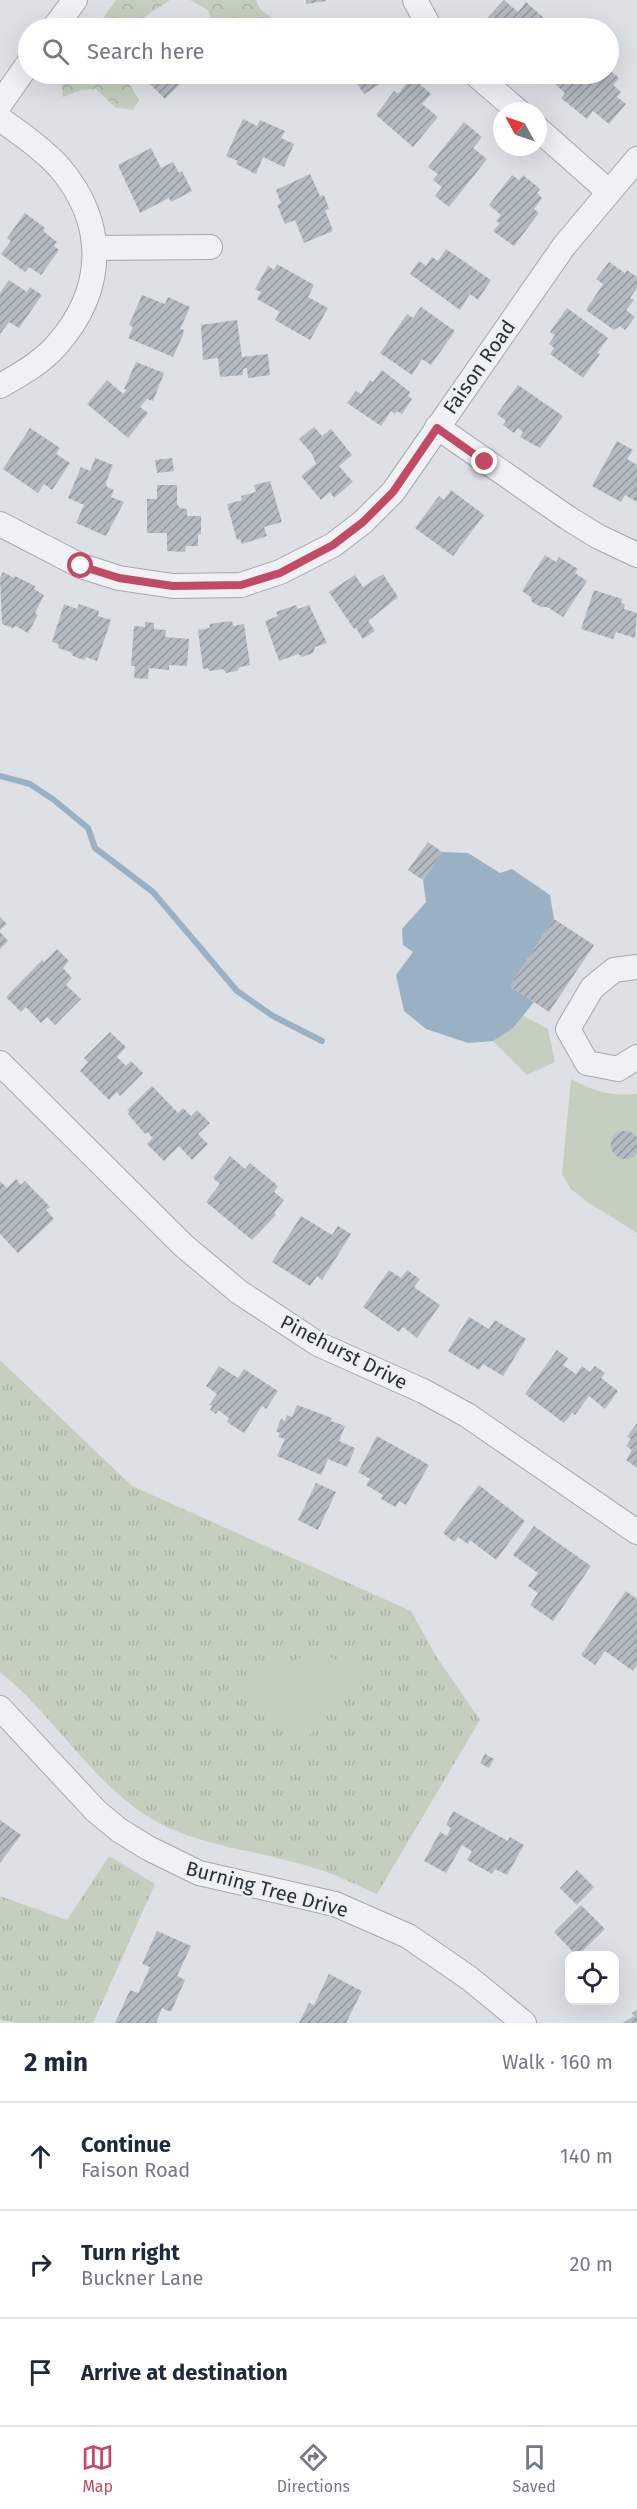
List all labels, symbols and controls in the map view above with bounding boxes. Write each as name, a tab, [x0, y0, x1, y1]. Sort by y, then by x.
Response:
search box	[18, 18, 619, 84]
icon: search	[39, 35, 72, 68]
text: Search here	[87, 38, 205, 65]
north arrow	[493, 102, 547, 156]
street label: Faison Road	[438, 315, 520, 419]
route end	[471, 448, 497, 474]
route start	[67, 552, 93, 578]
street label: Pinehurst Drive	[276, 1310, 412, 1394]
street label: Burning Tree Drive	[183, 1856, 351, 1922]
map controls	[565, 1951, 619, 2005]
button: locate	[565, 1951, 619, 2005]
text: 2 min	[24, 2047, 88, 2078]
text: Walk · 160 m	[502, 2050, 613, 2074]
text: Continue	[81, 2131, 171, 2158]
icon: ahead	[24, 2140, 57, 2173]
text: 140 m	[560, 2144, 613, 2168]
text: Faison Road	[81, 2158, 190, 2182]
text: Turn right	[81, 2239, 180, 2266]
icon: right	[24, 2248, 57, 2281]
text: 20 m	[570, 2252, 613, 2276]
text: Buckner Lane	[81, 2266, 204, 2290]
icon: arrive	[24, 2356, 57, 2389]
text: Arrive at destination	[81, 2359, 288, 2386]
tab: Map	[81, 2441, 114, 2496]
tab: Directions	[277, 2441, 350, 2496]
tab: Saved	[512, 2441, 556, 2496]

